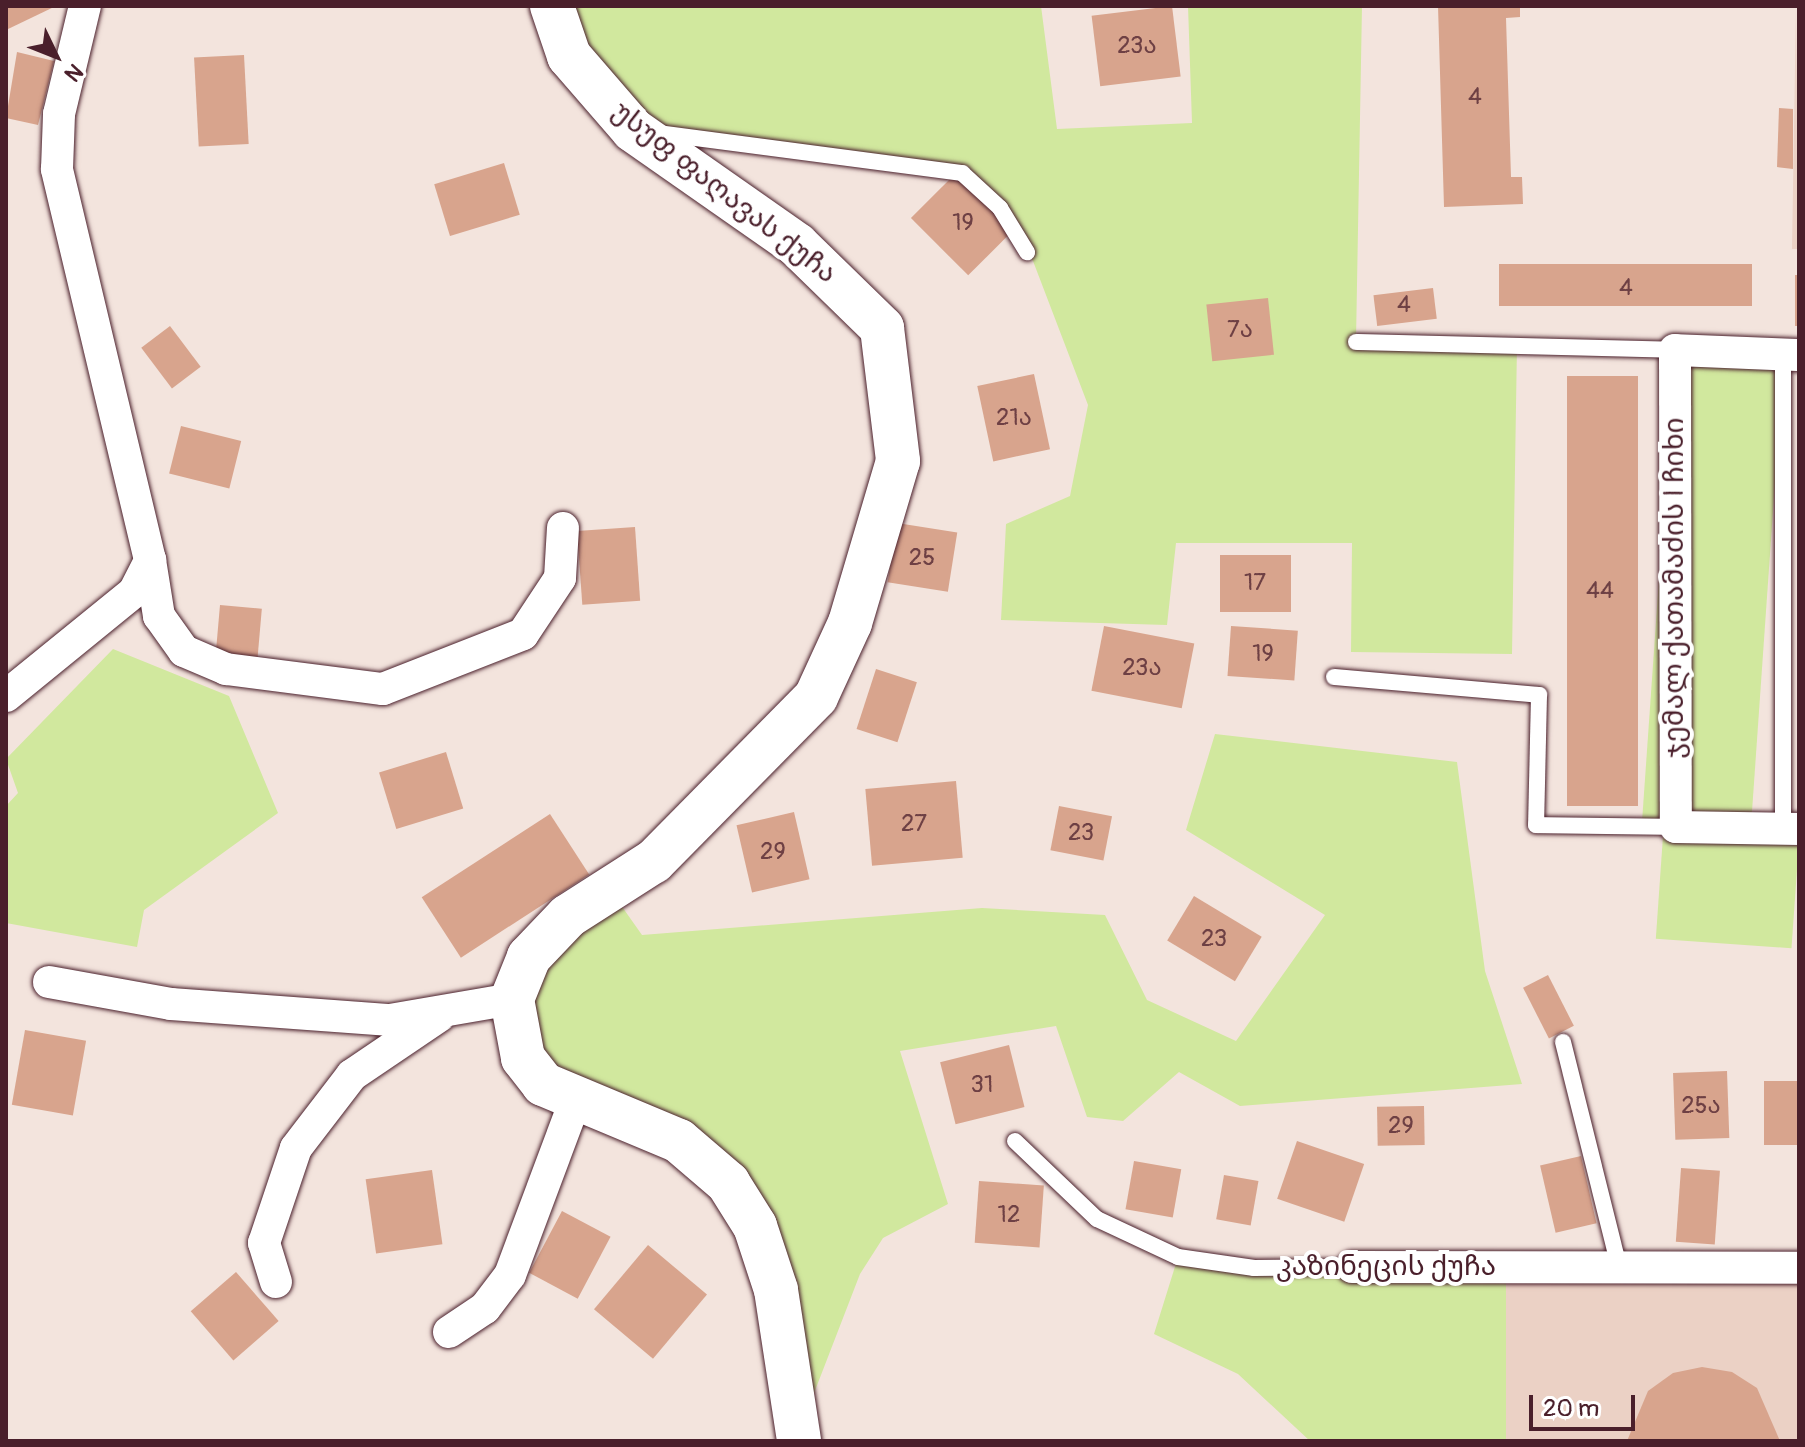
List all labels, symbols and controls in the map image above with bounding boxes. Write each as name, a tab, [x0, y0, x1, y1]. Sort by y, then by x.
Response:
north arrow	[16, 16, 96, 96]
house number: 23ა	[1117, 32, 1157, 60]
text: N	[58, 57, 89, 87]
house number: 4	[1468, 83, 1482, 111]
street label: უსუფ ფაღავას ქუჩა	[605, 95, 843, 291]
house number: 19	[952, 209, 974, 237]
house number: 4	[1619, 274, 1633, 302]
house number: 4	[1397, 291, 1411, 319]
house number: 7ა	[1227, 316, 1253, 344]
house number: 21ა	[996, 404, 1032, 432]
street label: ჯემალ ქათამაძის I ჩიხი	[1658, 417, 1692, 759]
house number: 25	[909, 544, 935, 572]
house number: 17	[1244, 569, 1266, 597]
house number: 44	[1586, 577, 1614, 605]
house number: 19	[1252, 640, 1274, 668]
house number: 23ა	[1122, 654, 1162, 682]
house number: 27	[901, 810, 927, 838]
house number: 23	[1068, 819, 1094, 847]
house number: 29	[760, 838, 786, 866]
house number: 23	[1201, 925, 1227, 953]
house number: 31	[971, 1071, 993, 1099]
house number: 25ა	[1681, 1092, 1721, 1120]
house number: 29	[1388, 1112, 1414, 1140]
house number: 12	[998, 1201, 1020, 1229]
street label: კაზინეცის ქუჩა	[1276, 1250, 1496, 1284]
scale bar	[1533, 1379, 1639, 1429]
text: 20 m	[1543, 1394, 1599, 1423]

